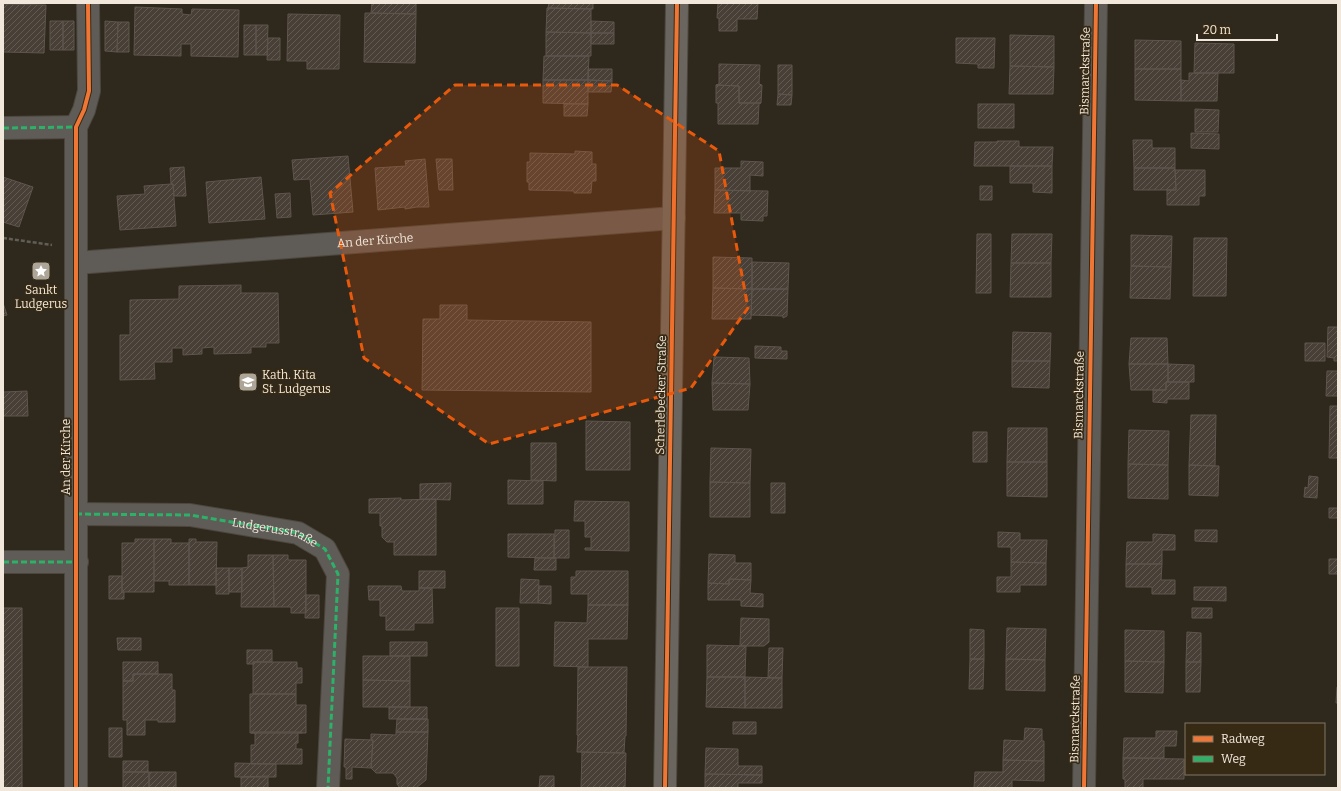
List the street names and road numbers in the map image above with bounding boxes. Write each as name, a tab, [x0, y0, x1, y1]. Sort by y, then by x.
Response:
street label: Bismarckstraße	[1077, 27, 1093, 115]
street label: An der Kirche	[336, 231, 414, 250]
street label: Scherlebecker Straße	[653, 335, 669, 455]
street label: Bismarckstraße	[1071, 351, 1087, 439]
street label: An der Kirche	[59, 419, 73, 495]
street label: Ludgerusstraße	[231, 515, 320, 550]
street label: Bismarckstraße	[1067, 675, 1083, 763]

